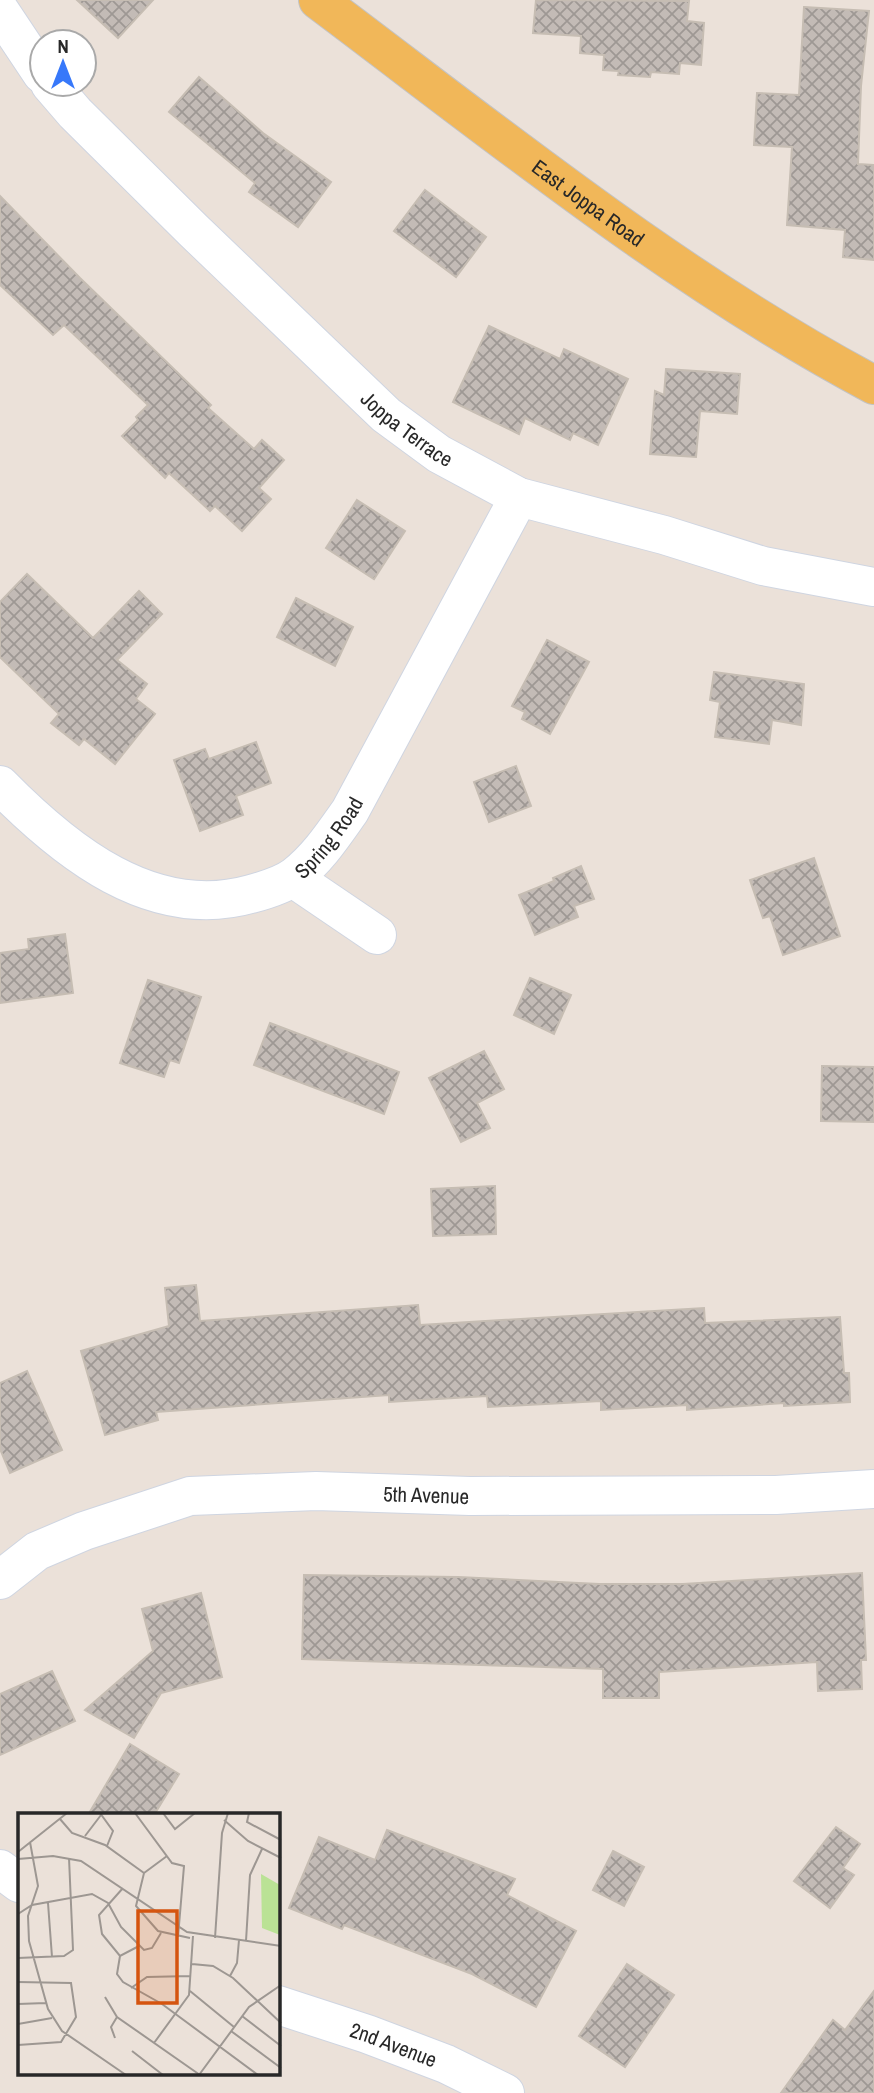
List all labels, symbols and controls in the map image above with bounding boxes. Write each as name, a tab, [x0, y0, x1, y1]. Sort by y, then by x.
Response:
north arrow	[28, 28, 98, 98]
text: N	[57, 33, 69, 59]
street label: East Joppa Road	[526, 152, 650, 253]
street label: Joppa Terrace	[355, 384, 458, 473]
street label: Spring Road	[288, 792, 370, 885]
street label: 5th Avenue	[383, 1479, 470, 1510]
inset map	[18, 1813, 280, 2076]
street label: 2nd Avenue	[346, 2015, 441, 2074]

